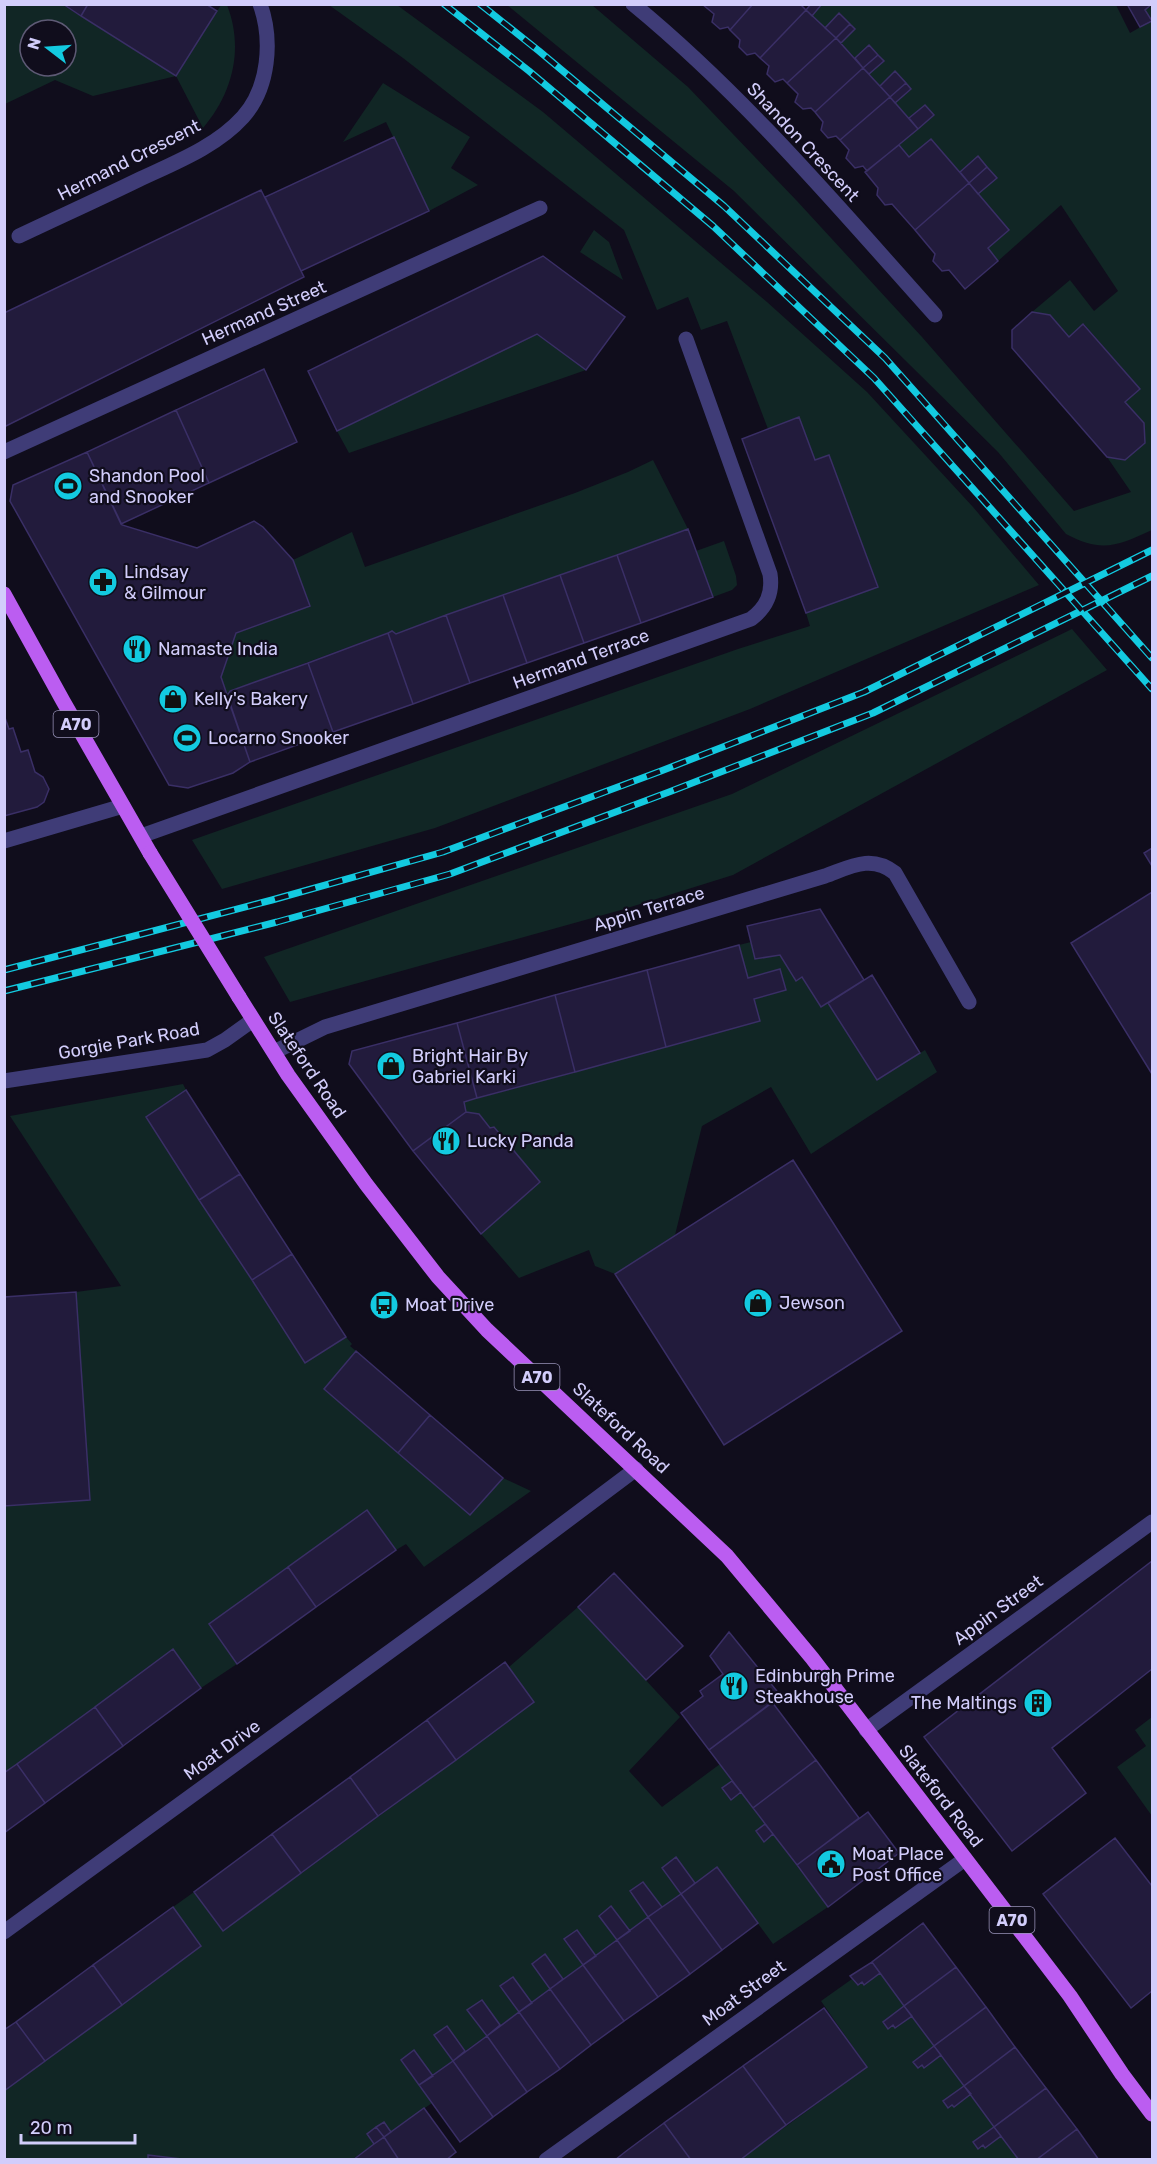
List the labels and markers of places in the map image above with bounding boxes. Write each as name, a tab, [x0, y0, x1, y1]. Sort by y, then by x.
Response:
place label: Shandon Pool and Snooker	[89, 465, 205, 508]
sports icon: Shandon Pool and Snooker	[52, 470, 84, 502]
place label: Lindsay & Gilmour	[124, 561, 206, 604]
pharmacy icon: Lindsay & Gilmour	[87, 566, 119, 598]
restaurant icon: Namaste India	[121, 633, 153, 665]
place label: Namaste India	[158, 638, 278, 660]
shop icon: Kelly's Bakery	[157, 683, 189, 715]
place label: Kelly's Bakery	[194, 688, 308, 710]
sports icon: Locarno Snooker	[171, 722, 203, 754]
place label: Locarno Snooker	[208, 727, 349, 749]
place label: Bright Hair By Gabriel Karki	[412, 1045, 528, 1088]
shop icon: Bright Hair By Gabriel Karki	[375, 1050, 407, 1082]
restaurant icon: Lucky Panda	[430, 1125, 462, 1157]
place label: Lucky Panda	[467, 1130, 574, 1152]
shop icon: Jewson	[742, 1287, 774, 1319]
bus stop icon: Moat Drive	[368, 1289, 400, 1321]
place label: Jewson	[779, 1292, 845, 1314]
place label: Moat Drive	[405, 1294, 494, 1316]
place label: Edinburgh Prime Steakhouse	[755, 1665, 895, 1708]
restaurant icon: Edinburgh Prime Steakhouse	[718, 1670, 750, 1702]
building icon: The Maltings	[1022, 1687, 1054, 1719]
place label: The Maltings	[911, 1692, 1017, 1714]
place label: Moat Place Post Office	[852, 1843, 944, 1886]
public building icon: Moat Place Post Office	[815, 1848, 847, 1880]

